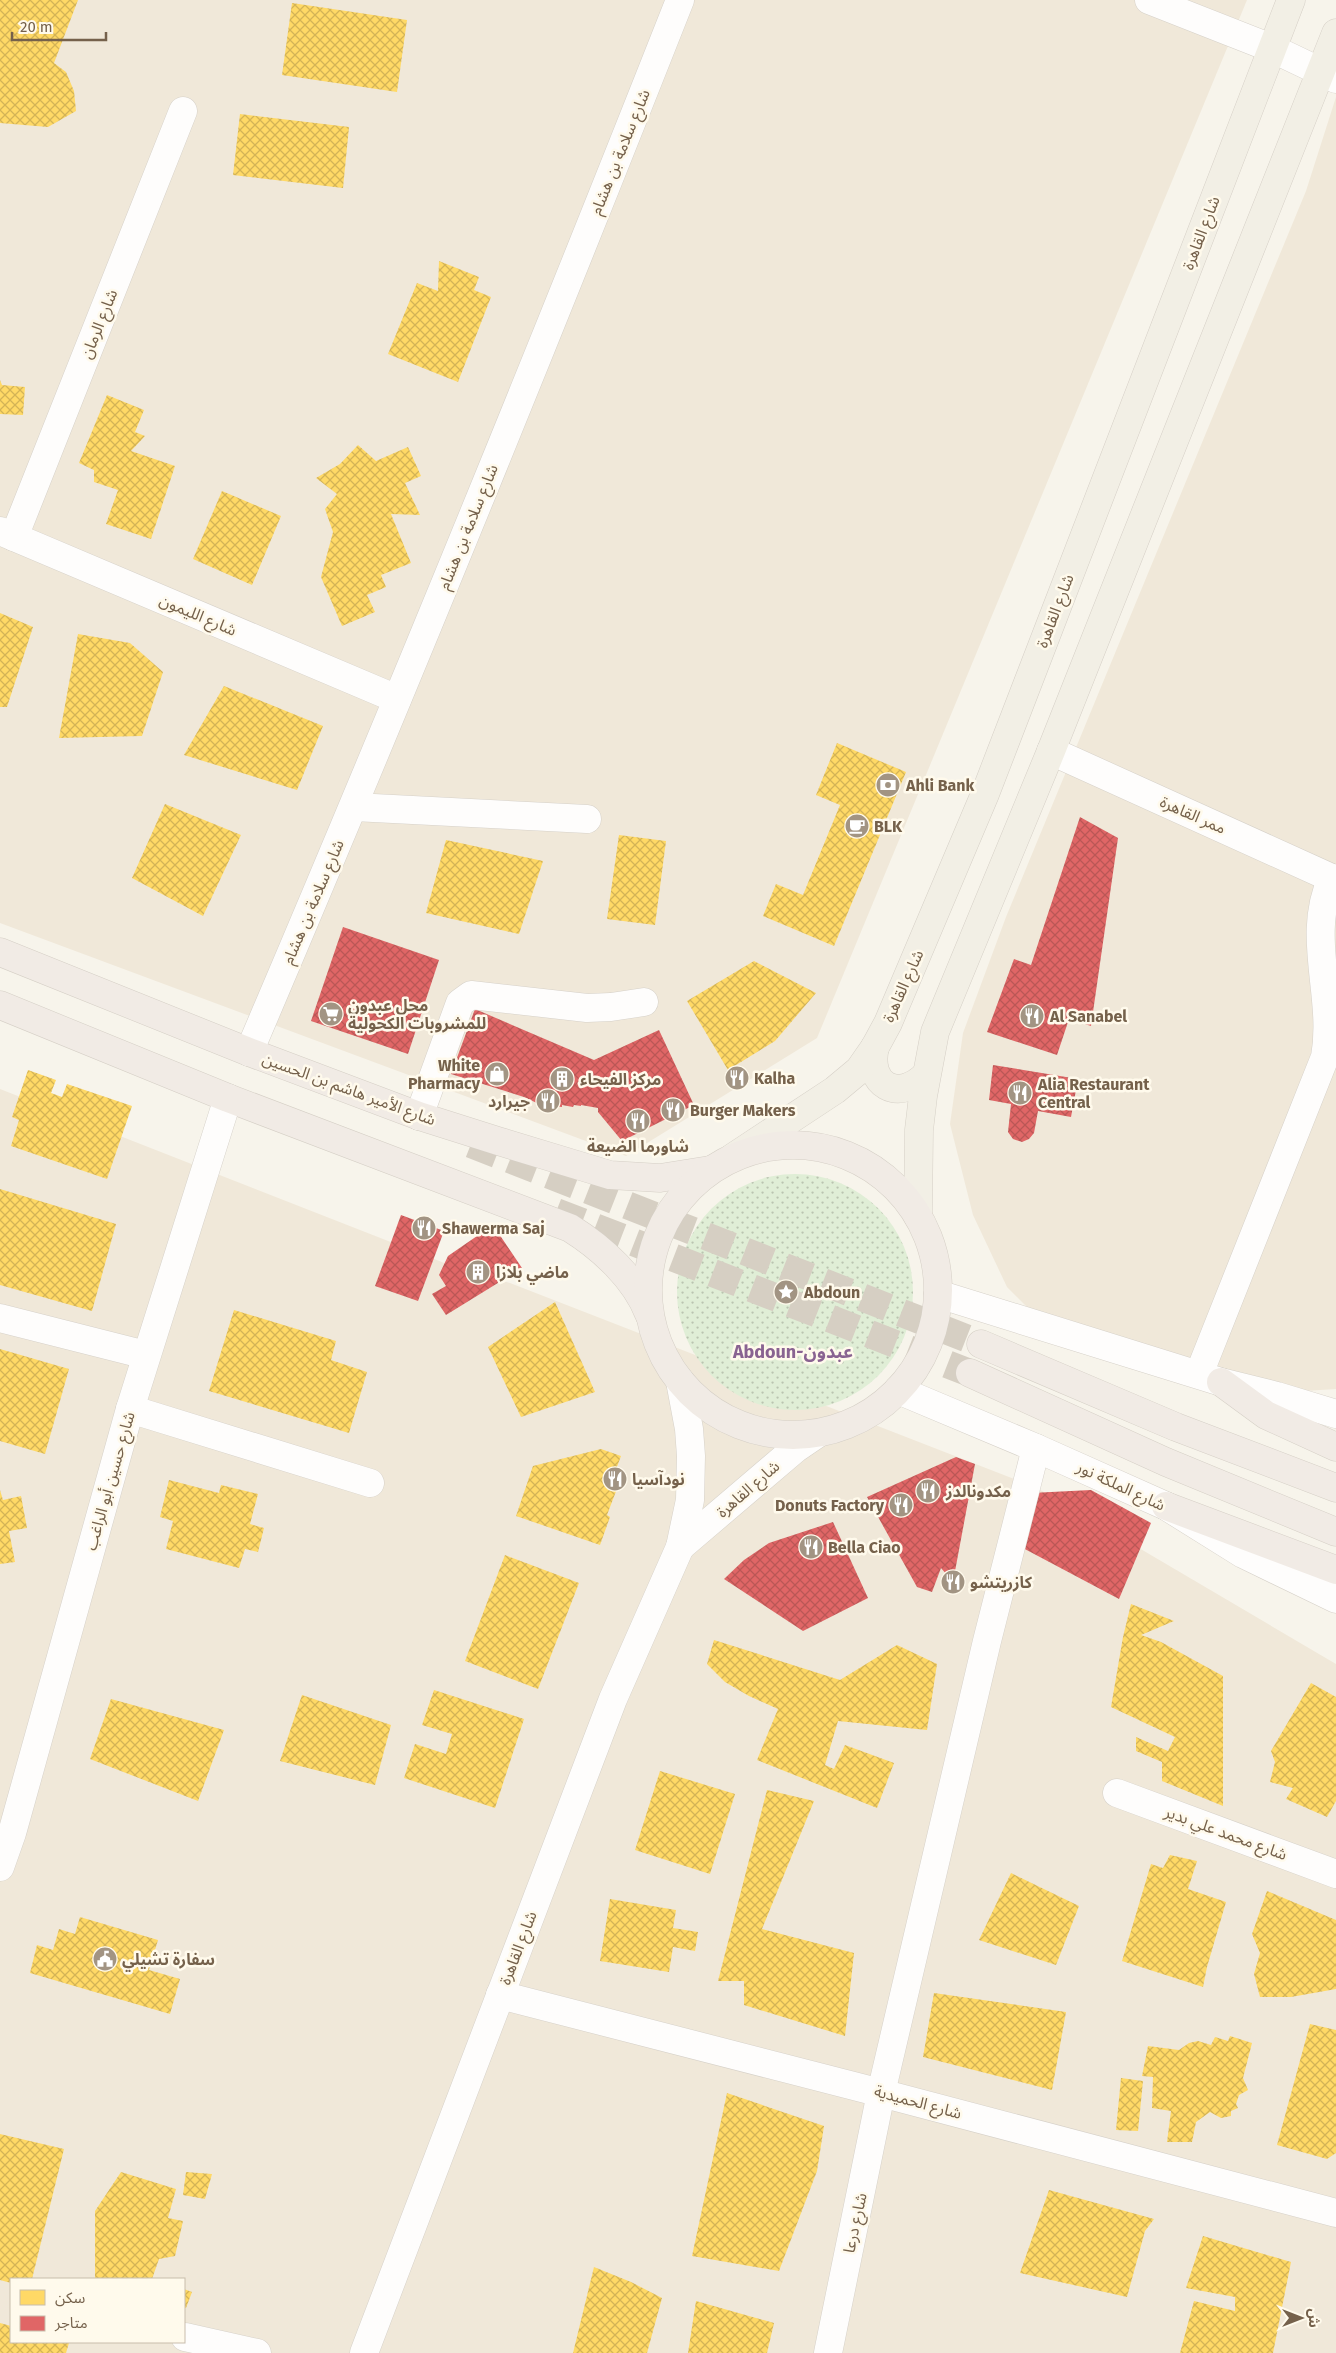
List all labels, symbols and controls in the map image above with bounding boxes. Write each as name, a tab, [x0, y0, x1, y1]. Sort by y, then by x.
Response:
scale bar	[12, 10, 106, 42]
text: 20 m	[20, 18, 53, 36]
street label: شارع سلامة بن هشام	[586, 87, 657, 219]
street label: شارع القاهرة	[1178, 193, 1227, 274]
street label: شارع الرمان	[76, 287, 124, 363]
street label: شارع سلامة بن هشام	[434, 462, 505, 594]
street label: شارع القاهرة	[1032, 571, 1081, 652]
street label: شارع الليمون	[155, 590, 239, 643]
bank icon: Ahli Bank	[875, 772, 901, 798]
place label: Ahli Bank	[905, 776, 975, 795]
street label: ممر القاهرة	[1157, 792, 1229, 838]
cafe icon: BLK	[844, 813, 870, 839]
place label: BLK	[874, 817, 903, 836]
street label: شارع سلامة بن هشام	[278, 837, 351, 968]
street label: شارع القاهرة	[879, 947, 930, 1026]
place label: محل عبدون للمشروبات الكحولية	[348, 996, 486, 1033]
supermarket icon: محل عبدون للمشروبات الكحولية	[318, 1001, 344, 1027]
restaurant icon: Al Sanabel	[1019, 1003, 1045, 1029]
place label: Al Sanabel	[1049, 1007, 1127, 1026]
street label: شارع الأمير هاشم بن الحسين	[259, 1049, 438, 1132]
place label: White Pharmacy	[408, 1056, 481, 1093]
shop icon: White Pharmacy	[484, 1061, 510, 1087]
restaurant icon: Kalha	[724, 1065, 750, 1091]
building icon: مركز الفيحاء	[549, 1066, 575, 1092]
place label: Kalha	[754, 1069, 796, 1088]
place label: مركز الفيحاء	[580, 1070, 661, 1089]
place label: Alia Restaurant Central	[1037, 1075, 1150, 1112]
restaurant icon: Alia Restaurant Central	[1007, 1080, 1033, 1106]
restaurant icon: جيرارد	[535, 1088, 561, 1114]
place label: جيرارد	[488, 1092, 530, 1111]
restaurant icon: Burger Makers	[660, 1097, 686, 1123]
place label: Burger Makers	[690, 1101, 796, 1120]
restaurant icon: شاورما الضيعة	[625, 1108, 651, 1134]
place label: شاورما الضيعة	[587, 1137, 689, 1156]
restaurant icon: Shawerma Saj	[411, 1215, 437, 1241]
place label: Shawerma Saj	[442, 1219, 545, 1238]
building icon: ماضي بلازا	[465, 1259, 491, 1285]
place label: ماضي بلازا	[496, 1263, 569, 1285]
place icon: Abdoun	[773, 1279, 799, 1305]
place label: Abdoun	[803, 1283, 860, 1302]
district label: Abdoun-عبدون	[732, 1341, 853, 1363]
street label: شارع حسين أبو الراغب	[81, 1409, 142, 1553]
street label: شارع القاهرة	[713, 1456, 785, 1524]
street label: شارع الملكة نور	[1072, 1457, 1168, 1517]
restaurant icon: نودآسيا	[602, 1466, 628, 1492]
place label: نودآسيا	[632, 1469, 685, 1489]
restaurant icon: مكدونالدز	[915, 1478, 941, 1504]
place label: مكدونالدز	[945, 1482, 1011, 1501]
restaurant icon: Donuts Factory	[888, 1492, 914, 1518]
place label: Donuts Factory	[775, 1496, 885, 1515]
restaurant icon: Bella Ciao	[798, 1534, 824, 1560]
place label: Bella Ciao	[828, 1538, 901, 1557]
restaurant icon: كازريتشو	[940, 1569, 966, 1595]
place label: كازريتشو	[970, 1573, 1033, 1592]
street label: شارع محمد علي بدير	[1160, 1802, 1290, 1867]
street label: شارع القاهرة	[495, 1908, 544, 1989]
public building icon: سفارة تشيلي	[92, 1946, 118, 1972]
place label: سفارة تشيلي	[122, 1950, 215, 1972]
street label: شارع الحميدية	[871, 2081, 964, 2126]
street label: شارع درعا	[839, 2191, 874, 2256]
legend	[10, 2278, 185, 2343]
text: سكن	[55, 2289, 86, 2307]
north arrow	[1276, 2293, 1326, 2343]
text: ش	[1305, 2308, 1322, 2328]
text: متاجر	[54, 2314, 88, 2332]

